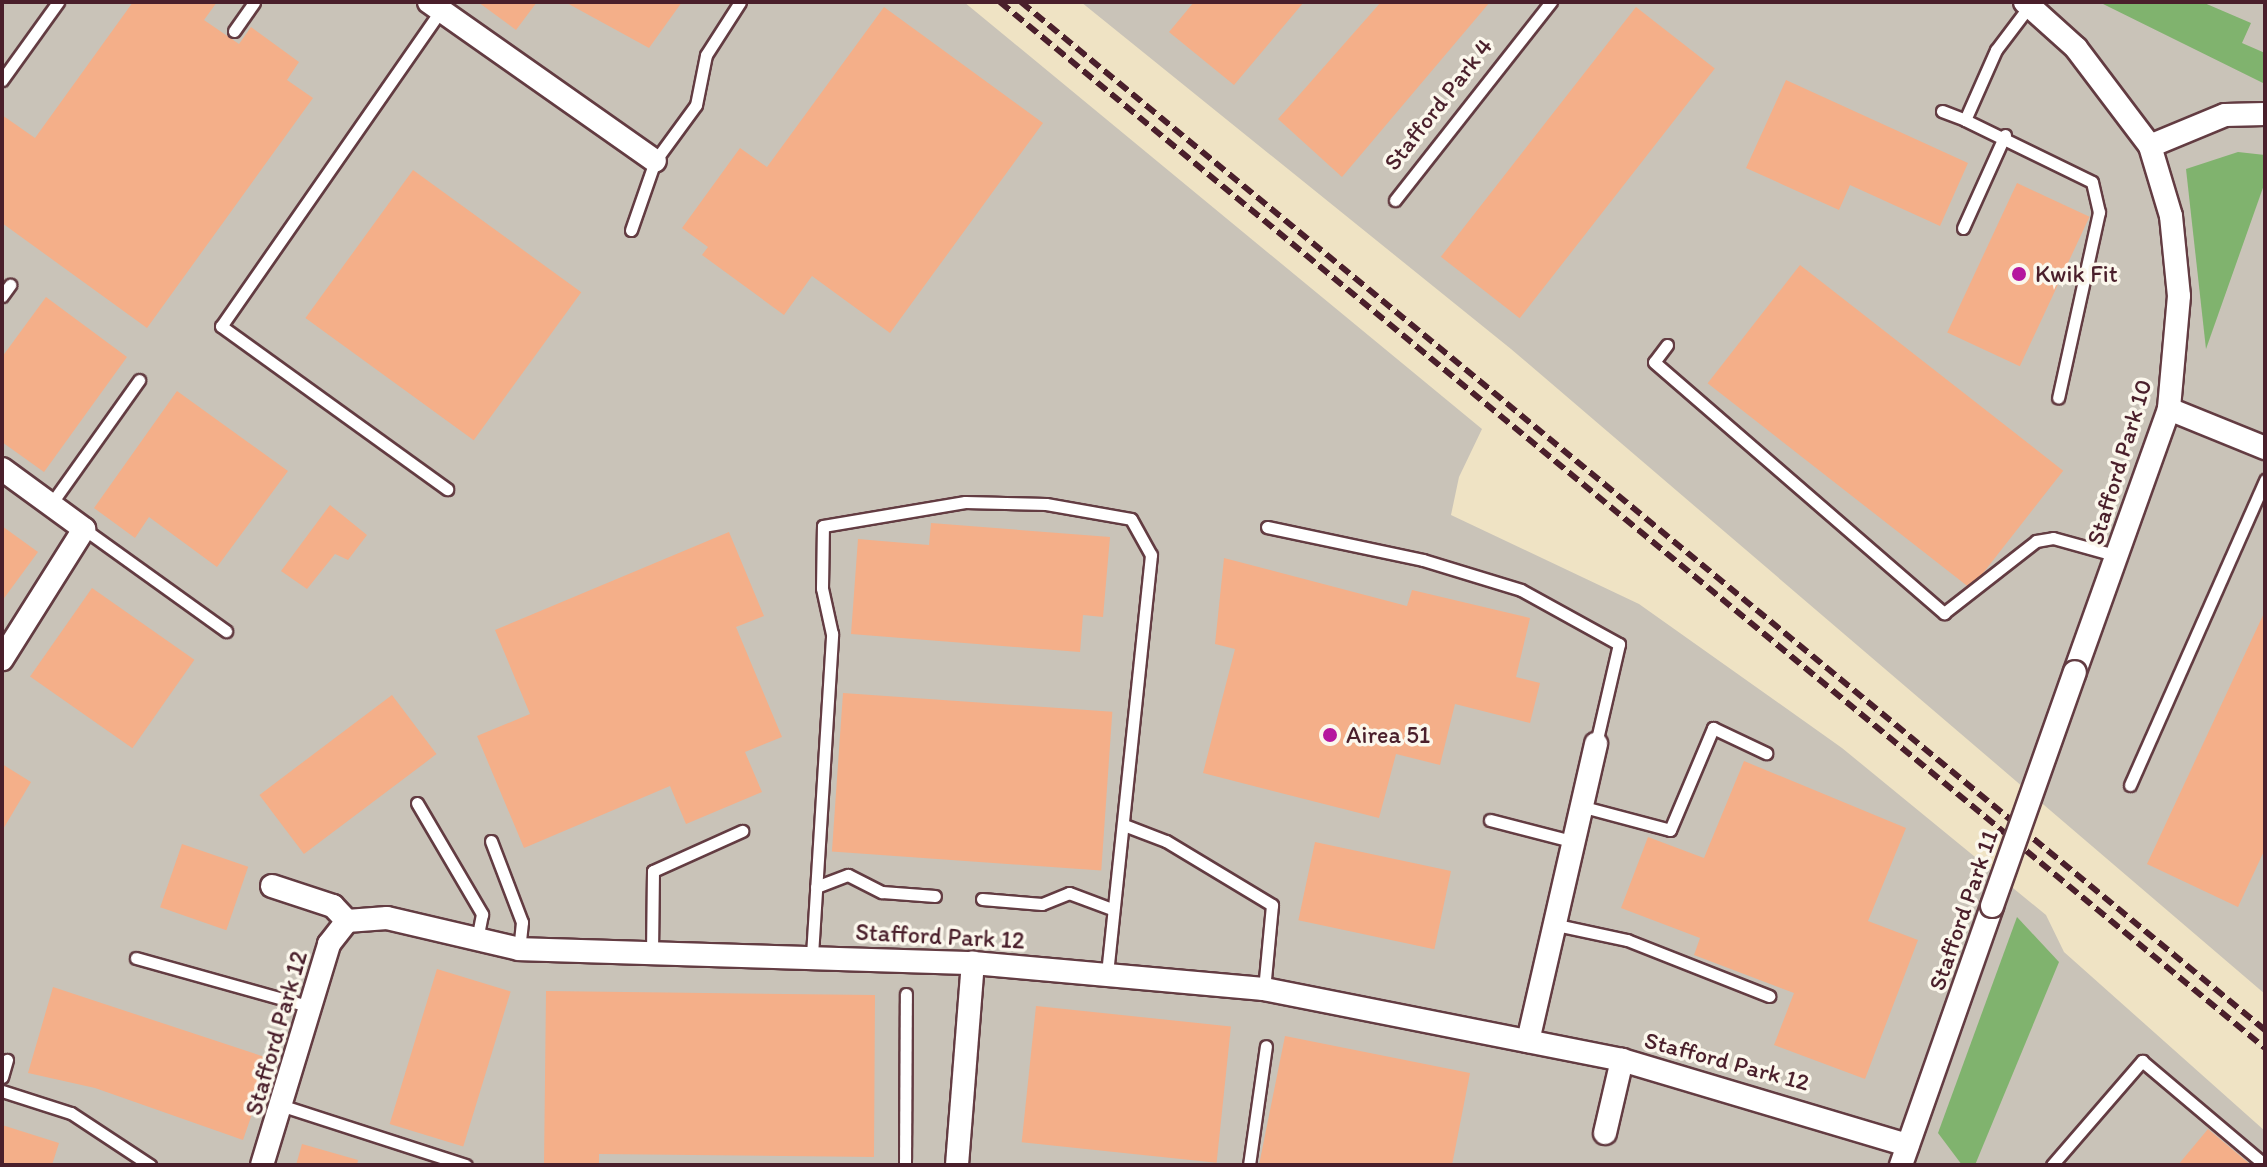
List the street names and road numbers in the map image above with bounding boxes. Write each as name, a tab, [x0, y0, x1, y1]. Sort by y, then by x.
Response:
street label: Stafford Park 4	[1378, 32, 1498, 176]
street label: Stafford Park 10	[2080, 376, 2158, 548]
street label: Stafford Park 11	[1922, 826, 2004, 994]
street label: Stafford Park 12	[855, 917, 1025, 955]
street label: Stafford Park 12	[239, 948, 313, 1118]
street label: Stafford Park 12	[1642, 1025, 1812, 1097]

